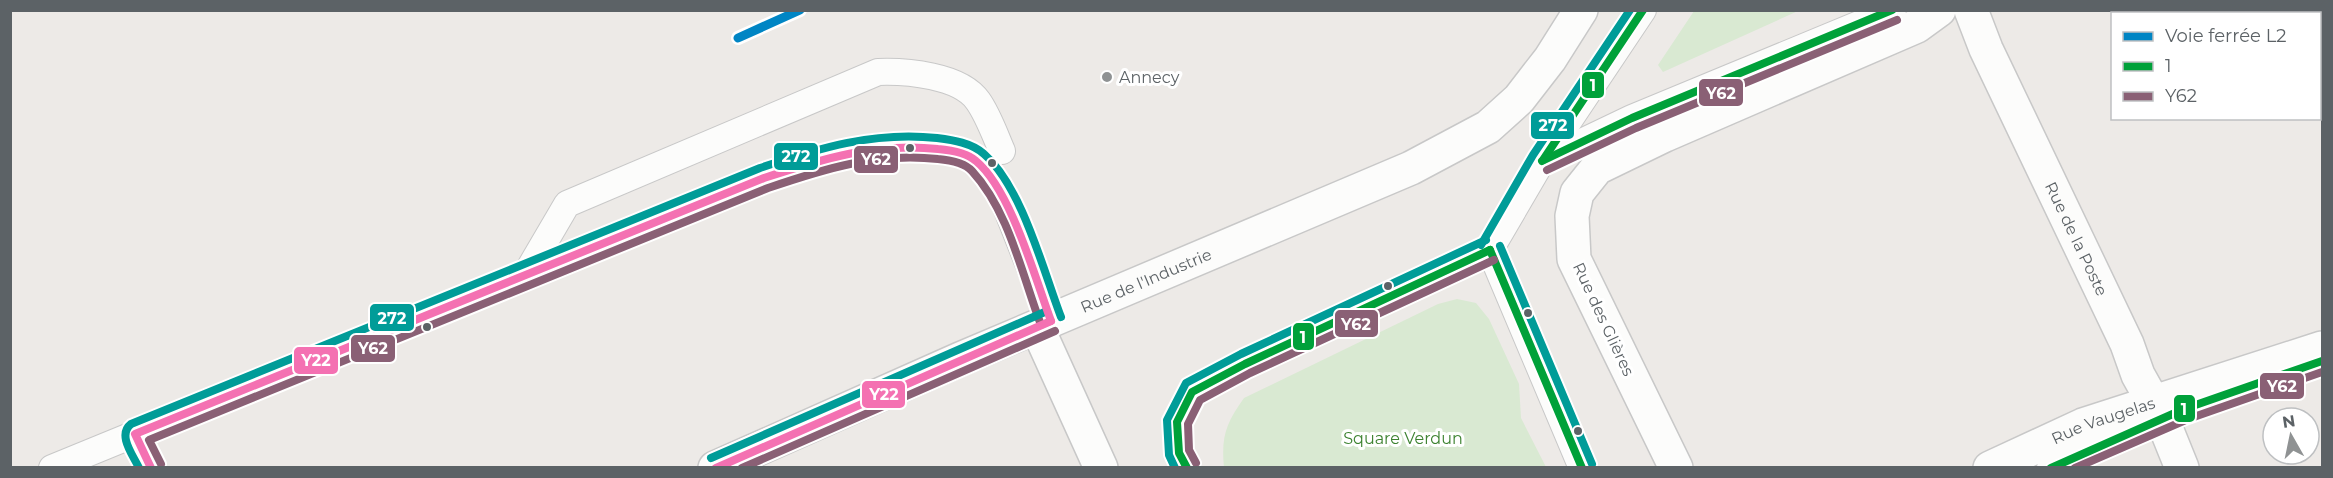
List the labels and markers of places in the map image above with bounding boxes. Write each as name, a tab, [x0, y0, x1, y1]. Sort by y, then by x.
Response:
place label: Annecy	[1119, 68, 1180, 87]
marker: Annecy	[1100, 70, 1114, 84]
unlabelled marker	[904, 142, 916, 154]
unlabelled marker	[986, 157, 998, 169]
unlabelled marker	[1382, 280, 1394, 292]
unlabelled marker	[1522, 307, 1534, 319]
unlabelled marker	[421, 321, 433, 333]
unlabelled marker	[1572, 425, 1584, 437]

